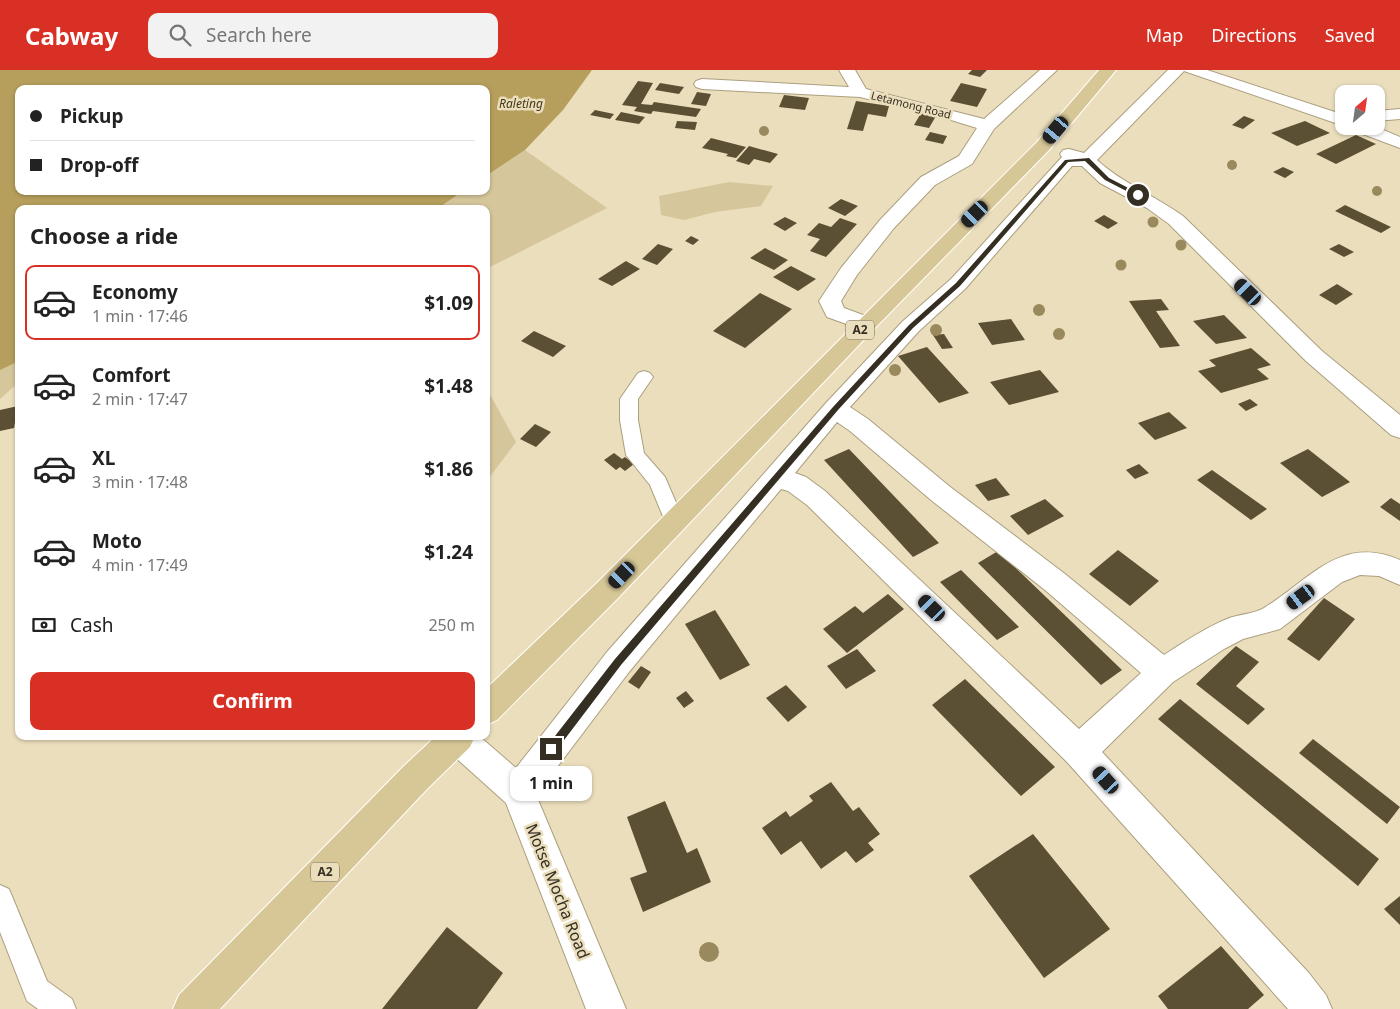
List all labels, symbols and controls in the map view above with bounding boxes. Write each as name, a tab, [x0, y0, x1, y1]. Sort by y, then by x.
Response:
search box	[148, 13, 498, 58]
text: Cabway	[25, 19, 118, 52]
icon: search	[166, 21, 194, 49]
text: Search here	[206, 22, 312, 48]
text: Map	[1146, 23, 1183, 47]
text: Directions	[1211, 23, 1297, 47]
text: Saved	[1325, 23, 1375, 47]
north arrow	[1335, 85, 1385, 135]
map controls	[1335, 85, 1385, 135]
street label: Letamong Road	[870, 87, 953, 122]
water label: Raleting	[499, 95, 543, 112]
text: Pickup	[60, 103, 123, 129]
car	[1040, 114, 1071, 146]
text: Drop-off	[60, 152, 139, 178]
route start	[1127, 184, 1149, 206]
car	[959, 198, 990, 230]
text: Choose a ride	[30, 220, 178, 250]
car	[1232, 276, 1264, 308]
text: Economy	[92, 279, 178, 305]
icon: car	[32, 280, 77, 325]
text: $1.09	[424, 290, 473, 316]
text: 1 min · 17:46	[92, 305, 188, 327]
road number: A2	[846, 320, 874, 340]
text: Comfort	[92, 362, 171, 388]
icon: car	[32, 363, 77, 408]
text: $1.48	[424, 373, 473, 399]
text: 2 min · 17:47	[92, 388, 188, 410]
text: XL	[92, 445, 115, 471]
icon: car	[32, 446, 77, 491]
text: $1.86	[424, 456, 473, 482]
text: 3 min · 17:48	[92, 471, 188, 493]
text: Moto	[92, 528, 142, 554]
icon: car	[32, 529, 77, 574]
text: $1.24	[424, 539, 473, 565]
text: 4 min · 17:49	[92, 554, 188, 576]
car	[606, 559, 637, 591]
car	[1284, 582, 1317, 612]
car	[915, 592, 948, 624]
icon: cash	[30, 611, 58, 639]
text: Cash	[70, 612, 114, 638]
text: 250 m	[428, 614, 475, 636]
button: Confirm	[30, 672, 475, 730]
route end	[540, 738, 562, 760]
car	[1090, 764, 1121, 796]
callout: 1 min	[510, 766, 592, 802]
text: 1 min	[529, 772, 573, 794]
street label: Motse Mocha Road	[521, 820, 595, 962]
road number: A2	[311, 862, 339, 882]

